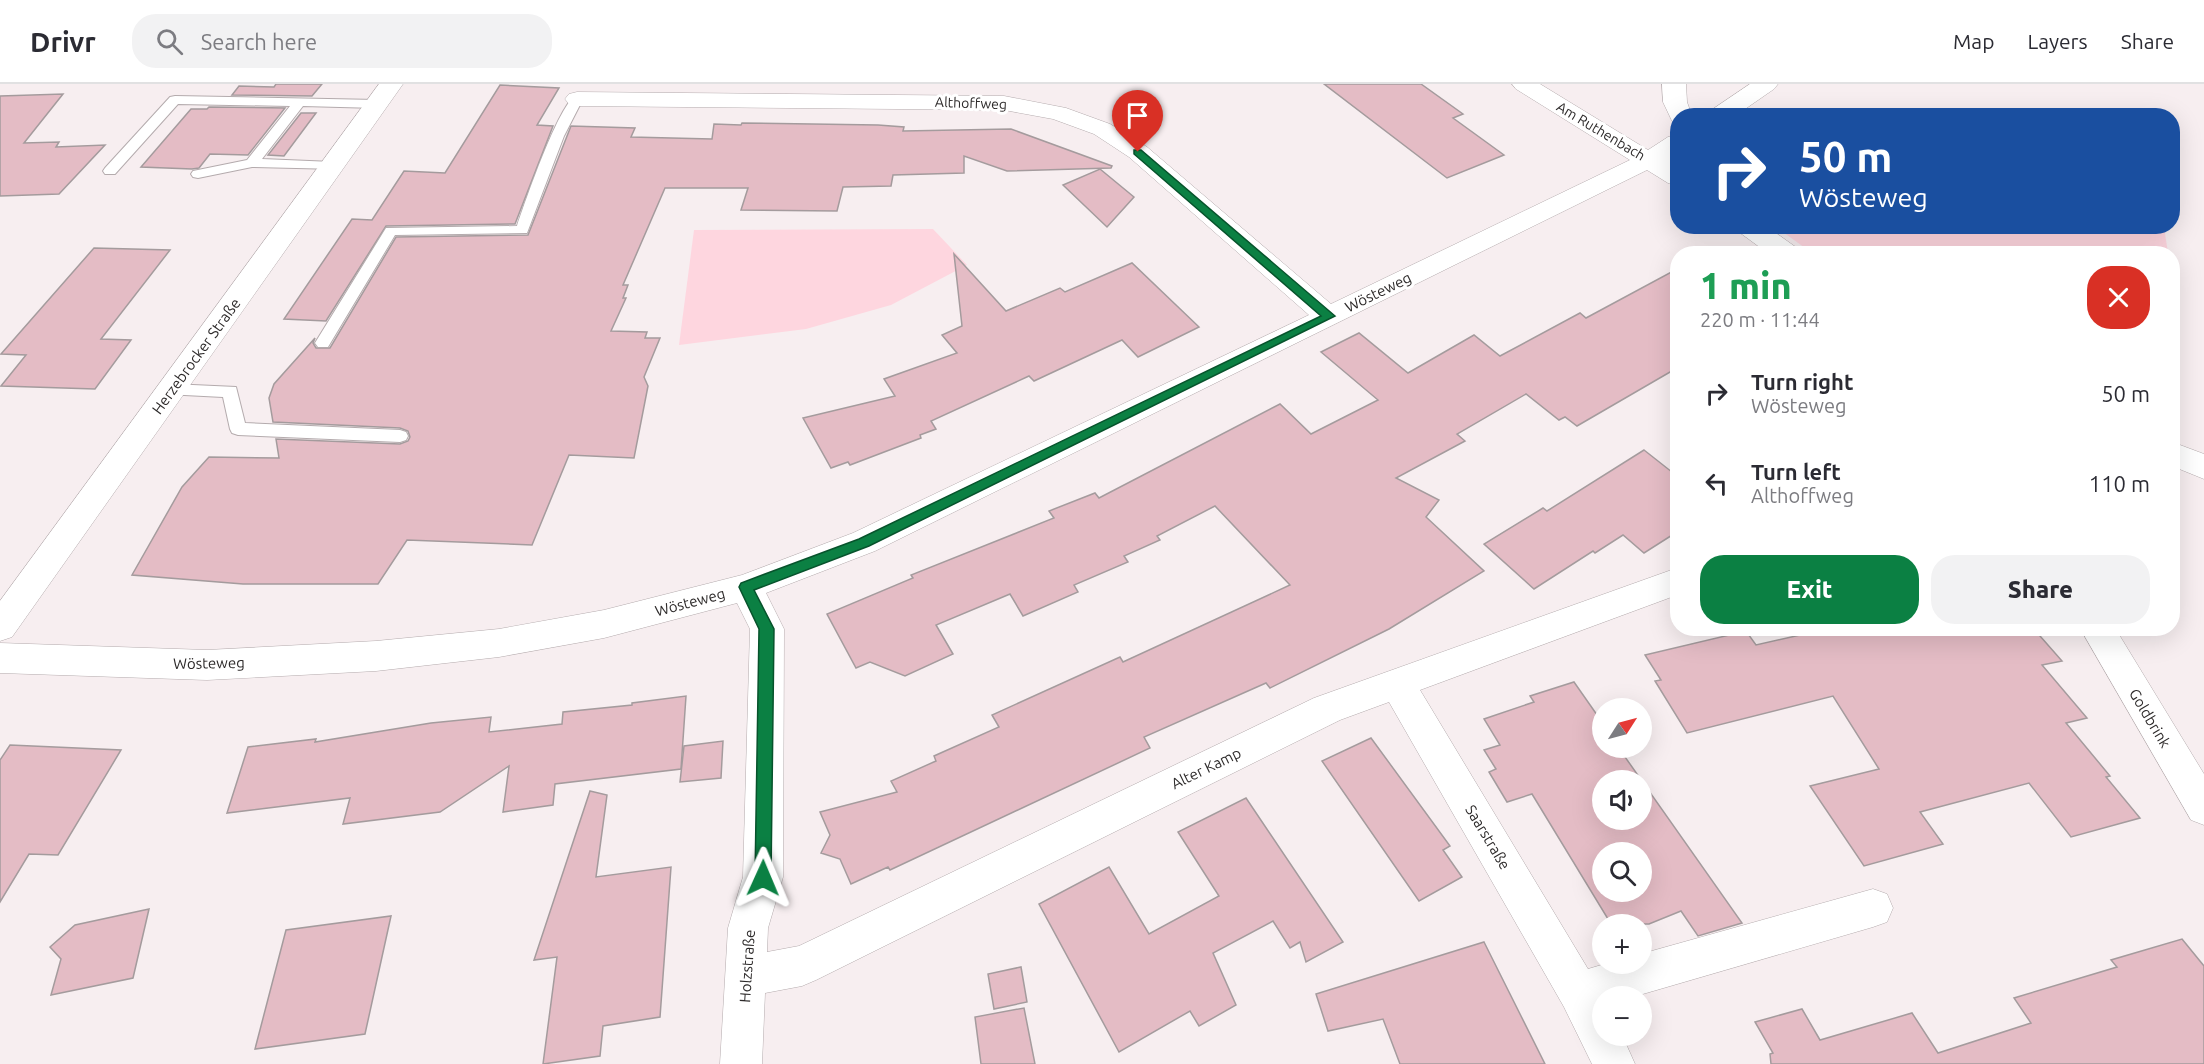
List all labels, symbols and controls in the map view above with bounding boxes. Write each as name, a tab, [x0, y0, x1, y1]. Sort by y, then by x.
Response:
search box	[132, 14, 552, 68]
icon: search	[153, 25, 186, 58]
text: Drivr	[30, 26, 96, 57]
text: Search here	[201, 29, 317, 54]
text: Map	[1953, 29, 1994, 53]
text: Layers	[2027, 29, 2088, 53]
text: Share	[2121, 29, 2174, 53]
pin	[1112, 90, 1163, 152]
street label: Althoffweg	[935, 94, 1007, 112]
street label: Am Ruthenbach	[1554, 98, 1648, 164]
icon: arrive	[1121, 99, 1154, 132]
icon: right	[1700, 132, 1778, 210]
text: 50 m	[1799, 133, 1893, 180]
text: Wösteweg	[1799, 182, 1928, 212]
text: 1 min	[1700, 265, 1792, 306]
button: close	[2087, 266, 2150, 329]
street label: Wösteweg	[1342, 269, 1414, 315]
street label: Herzebrocker Straße	[148, 295, 244, 417]
text: 220 m · 11:44	[1700, 308, 1820, 331]
text: Turn right	[1751, 369, 1853, 394]
icon: right	[1700, 377, 1733, 410]
text: 50 m	[2101, 381, 2150, 406]
text: Wösteweg	[1751, 394, 1846, 417]
text: Turn left	[1751, 459, 1841, 484]
icon: left	[1700, 467, 1733, 500]
text: 110 m	[2089, 471, 2150, 496]
text: Althoffweg	[1751, 484, 1854, 507]
button: Exit	[1700, 555, 1919, 624]
button: Share	[1931, 555, 2150, 624]
street label: Wösteweg	[653, 585, 727, 619]
street label: Wösteweg	[173, 654, 245, 672]
street label: Goldbrink	[2126, 685, 2174, 751]
north arrow	[1592, 698, 1652, 758]
map controls	[1592, 698, 1652, 1046]
street label: Alter Kamp	[1168, 744, 1244, 792]
button: sound	[1592, 770, 1652, 830]
street label: Saarstraße	[1462, 802, 1514, 872]
button: search	[1592, 842, 1652, 902]
position arrow	[731, 846, 795, 910]
button: +	[1592, 914, 1652, 974]
street label: Holzstraße	[736, 929, 758, 1003]
button: −	[1592, 986, 1652, 1046]

